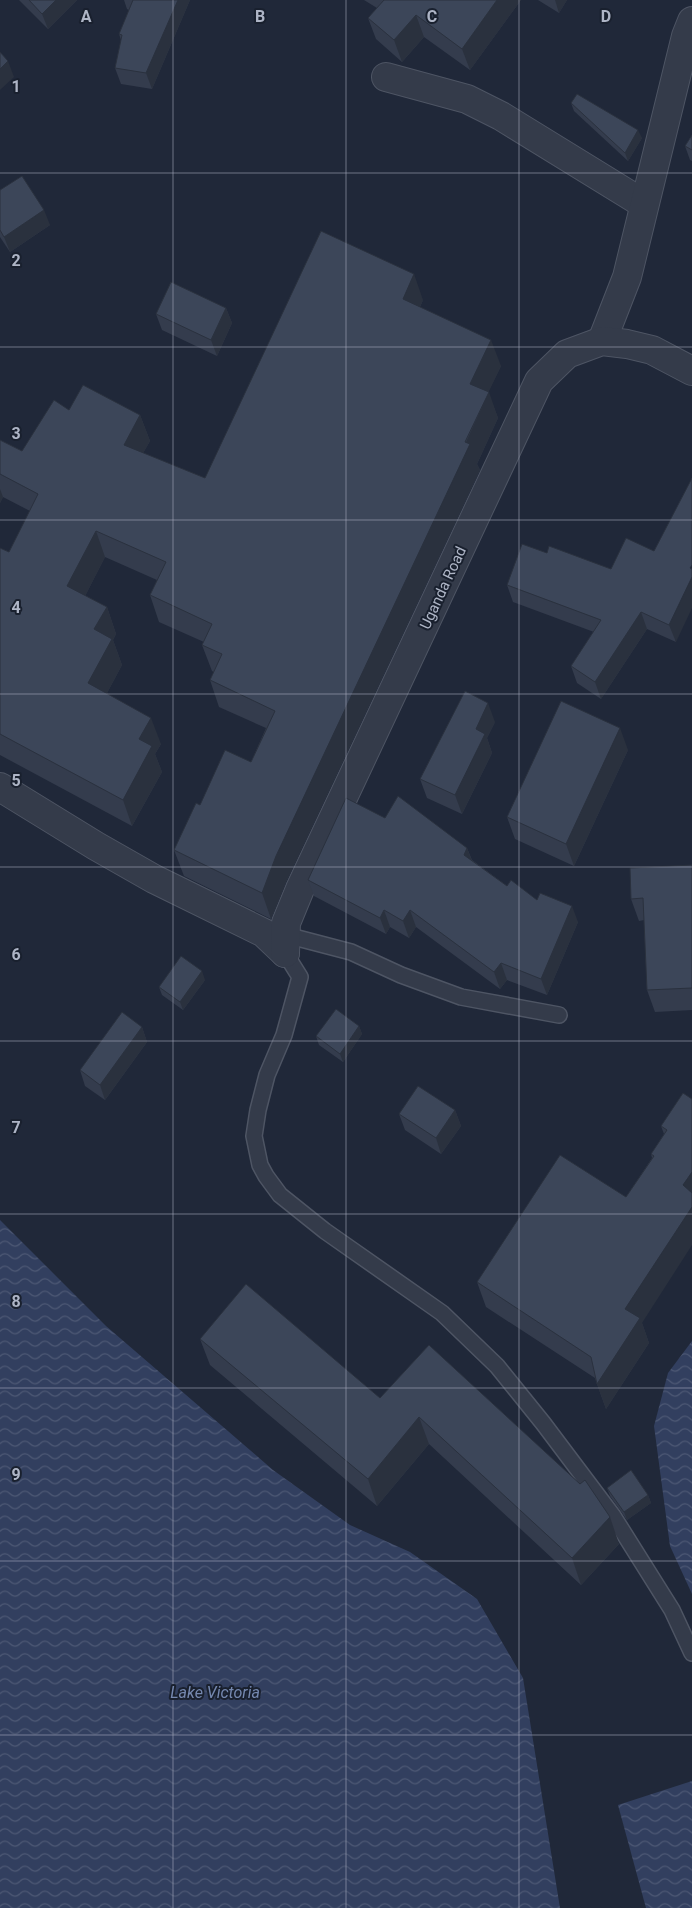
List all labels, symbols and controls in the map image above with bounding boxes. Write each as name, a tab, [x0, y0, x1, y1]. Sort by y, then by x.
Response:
text: A	[81, 7, 92, 26]
text: B	[255, 7, 265, 26]
text: C	[427, 7, 437, 26]
text: D	[601, 7, 611, 26]
text: 1	[11, 77, 21, 96]
text: 2	[11, 251, 21, 270]
text: 3	[11, 424, 21, 443]
street label: Uganda Road	[416, 544, 470, 632]
text: 4	[11, 598, 21, 617]
text: 5	[11, 771, 21, 790]
text: 6	[11, 945, 21, 964]
text: 7	[11, 1118, 21, 1137]
text: 8	[11, 1292, 21, 1311]
text: 9	[11, 1465, 21, 1484]
water label: Lake Victoria	[170, 1683, 260, 1702]

